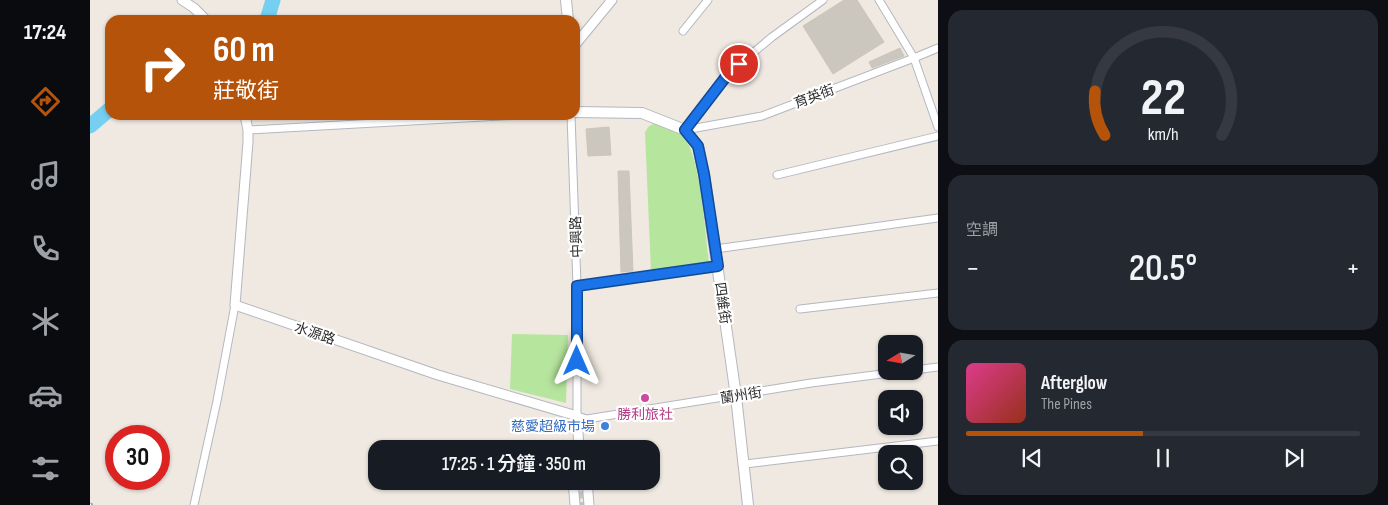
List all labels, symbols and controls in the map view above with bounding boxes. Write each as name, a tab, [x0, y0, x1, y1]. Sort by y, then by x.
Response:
text: 17:24	[24, 19, 66, 46]
text: 60 m	[213, 29, 275, 72]
icon: right	[130, 35, 195, 100]
pin	[718, 43, 760, 85]
icon: arrive	[725, 50, 753, 78]
text: 22	[1140, 67, 1186, 130]
text: 莊敬街	[213, 78, 279, 105]
street label: 育英街	[792, 81, 837, 112]
icon: directions	[28, 84, 63, 119]
text: km/h	[1148, 124, 1178, 145]
icon: music	[28, 158, 63, 193]
street label: 中興路	[567, 216, 586, 258]
text: 空調	[966, 221, 998, 240]
icon: phone	[28, 231, 63, 266]
text: 20.5°	[1129, 246, 1197, 291]
text: −	[966, 252, 980, 285]
text: +	[1346, 252, 1360, 285]
street label: 四維街	[711, 281, 734, 325]
icon: climate	[28, 304, 63, 339]
street label: 水源路	[292, 319, 337, 348]
position arrow	[550, 334, 602, 386]
north arrow	[878, 335, 922, 380]
map controls	[878, 335, 923, 490]
text: Afterglow	[1041, 372, 1107, 395]
icon: car	[28, 378, 63, 413]
street label: 蘭州街	[719, 384, 763, 407]
button: sound	[878, 390, 923, 435]
marker: 勝利旅社	[639, 392, 651, 404]
text: The Pines	[1041, 395, 1092, 414]
place label: 勝利旅社	[617, 406, 673, 423]
place label: 慈愛超級市場	[511, 418, 595, 435]
marker: 慈愛超級市場	[599, 420, 611, 432]
speed limit sign: 30	[105, 425, 170, 490]
icon: previous	[1018, 444, 1046, 472]
icon: pause	[1149, 444, 1177, 472]
icon: next	[1280, 444, 1308, 472]
button: search	[878, 445, 923, 490]
icon: filters	[28, 451, 63, 486]
text: 17:25 · 1 分鐘 · 350 m	[442, 453, 586, 476]

